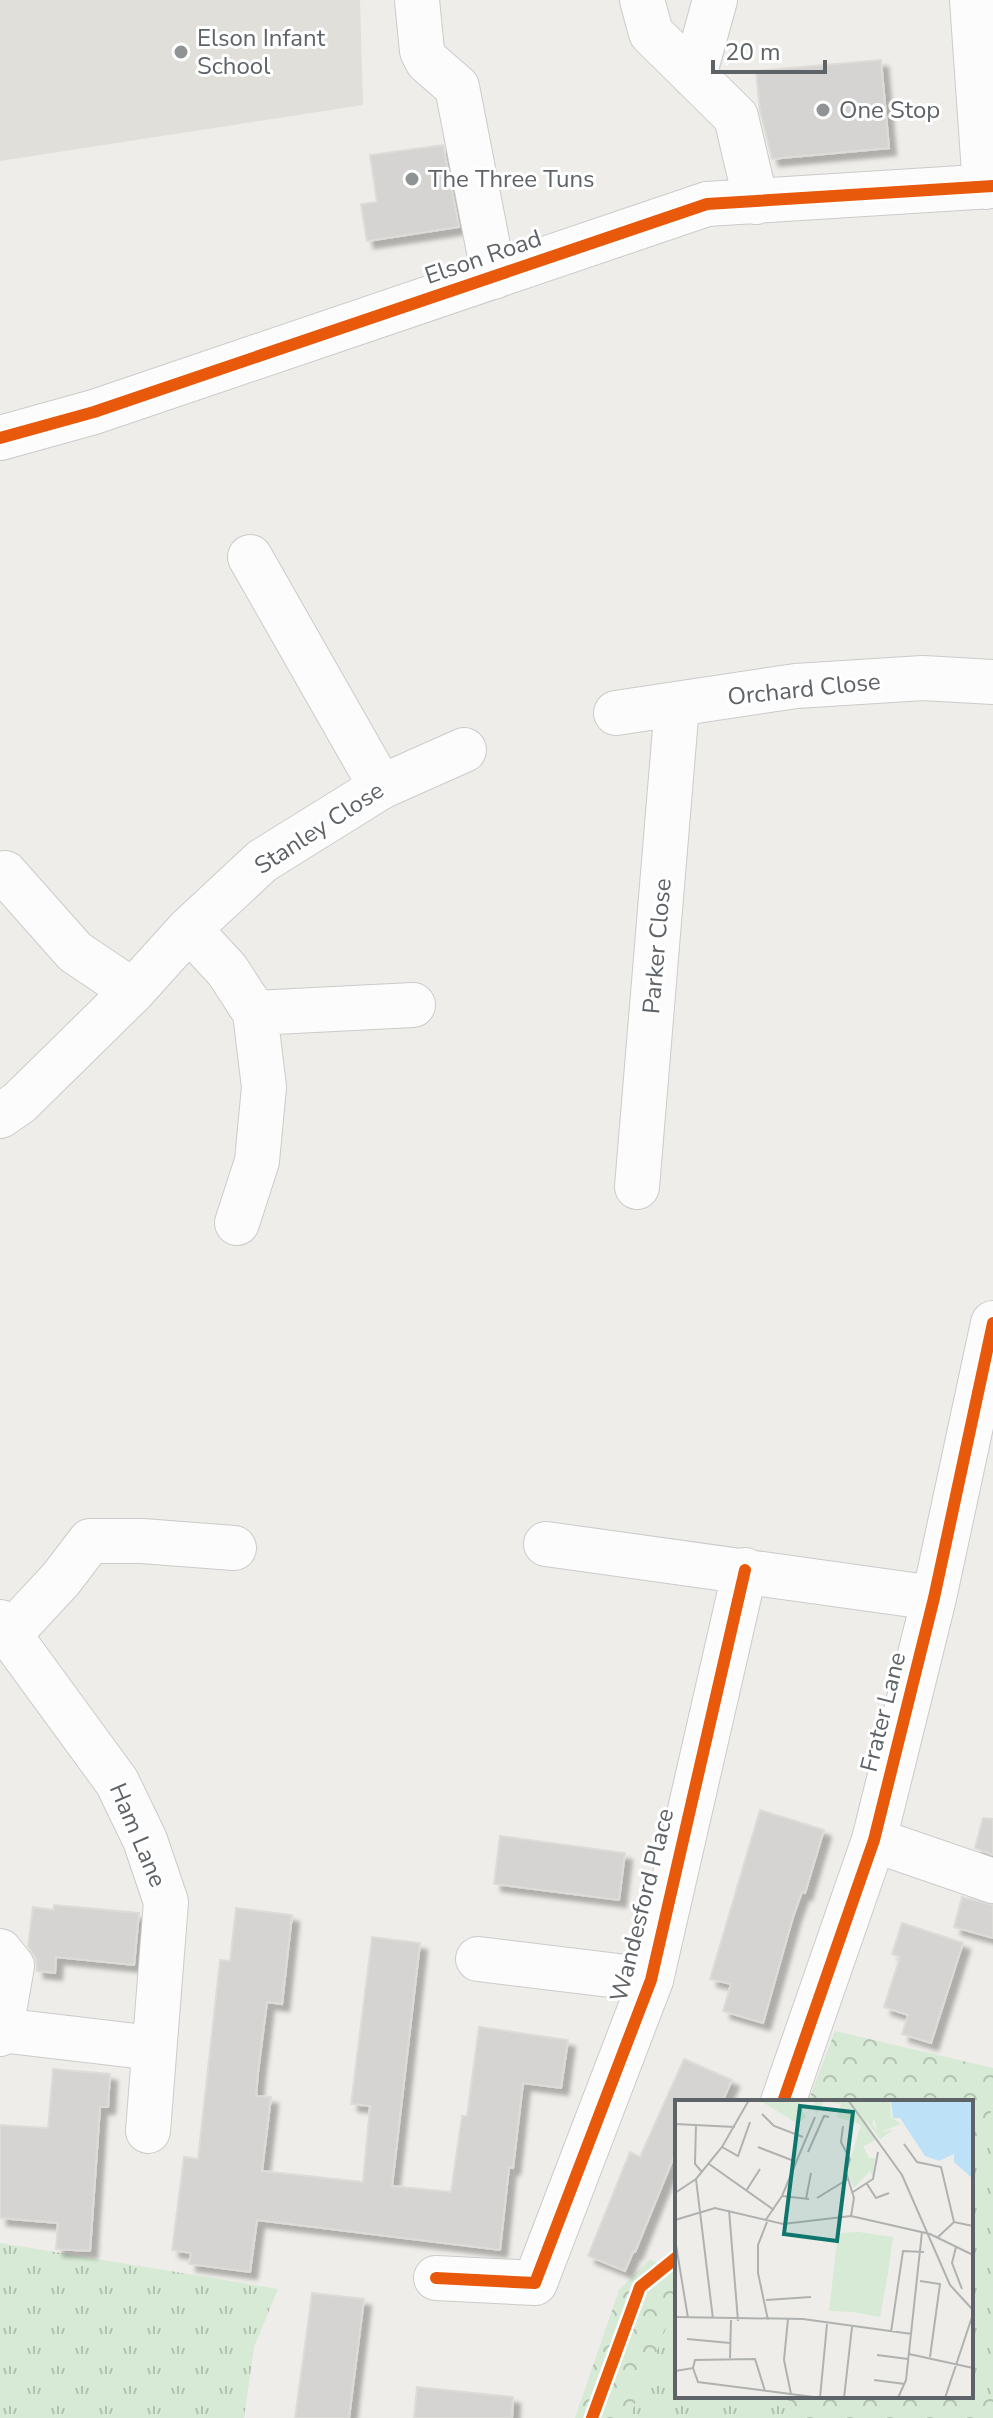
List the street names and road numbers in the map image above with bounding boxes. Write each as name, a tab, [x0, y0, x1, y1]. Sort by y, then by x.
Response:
street label: Elson Road	[420, 222, 546, 292]
street label: Orchard Close	[726, 665, 882, 713]
street label: Stanley Close	[248, 774, 390, 882]
street label: Parker Close	[635, 877, 679, 1015]
street label: Frater Lane	[853, 1649, 913, 1775]
street label: Ham Lane	[102, 1778, 174, 1892]
street label: Wandesford Place	[603, 1805, 681, 2005]

